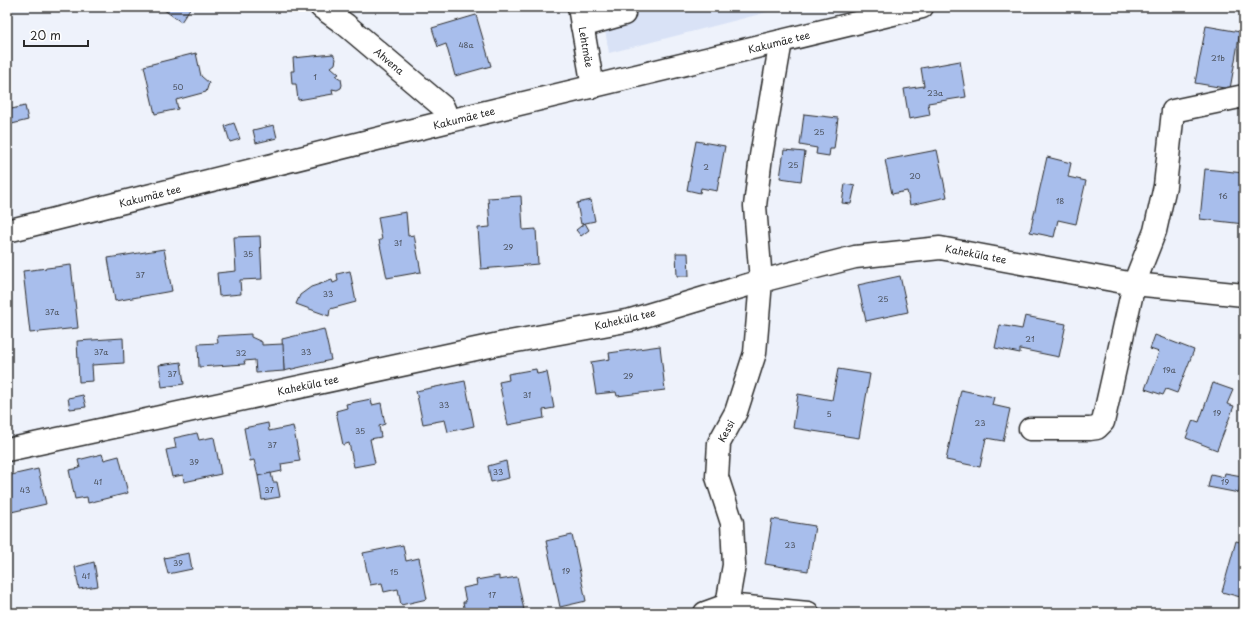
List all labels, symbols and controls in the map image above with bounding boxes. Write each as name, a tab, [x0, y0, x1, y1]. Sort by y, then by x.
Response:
scale bar	[24, 22, 88, 48]
street label: Lehtmäe	[576, 25, 597, 68]
text: 20 m	[30, 26, 61, 44]
street label: Kakumäe tee	[746, 26, 812, 56]
house number: 48a	[458, 39, 474, 51]
street label: Ahvena	[371, 44, 408, 78]
house number: 21b	[1211, 52, 1225, 64]
house number: 1	[313, 71, 317, 83]
house number: 50	[173, 81, 184, 93]
house number: 23a	[927, 87, 943, 99]
street label: Kakumäe tee	[431, 102, 497, 132]
house number: 25	[814, 126, 824, 138]
house number: 25	[788, 159, 798, 171]
house number: 2	[703, 161, 709, 173]
house number: 20	[909, 170, 921, 182]
street label: Kakumäe tee	[117, 180, 183, 210]
house number: 16	[1218, 190, 1228, 202]
house number: 18	[1056, 195, 1064, 207]
house number: 31	[394, 237, 402, 249]
street label: Kaheküla tee	[944, 240, 1009, 267]
house number: 29	[503, 241, 513, 253]
house number: 35	[243, 248, 253, 260]
house number: 37	[135, 269, 145, 281]
house number: 33	[323, 288, 333, 300]
house number: 25	[878, 293, 888, 305]
street label: Kaheküla tee	[593, 304, 657, 333]
house number: 37a	[45, 306, 59, 318]
house number: 21	[1025, 333, 1035, 345]
house number: 37a	[94, 346, 108, 358]
house number: 33	[301, 346, 311, 358]
house number: 32	[236, 347, 247, 359]
house number: 19a	[1162, 364, 1176, 376]
house number: 37	[167, 368, 177, 380]
house number: 29	[623, 370, 633, 382]
street label: Kaheküla tee	[276, 371, 340, 398]
house number: 31	[523, 389, 531, 401]
house number: 33	[439, 399, 449, 411]
house number: 19	[1213, 407, 1221, 419]
house number: 5	[826, 408, 832, 420]
street label: Kessi	[713, 417, 738, 445]
house number: 23	[975, 417, 985, 429]
house number: 35	[355, 425, 365, 437]
house number: 37	[267, 439, 277, 451]
house number: 39	[189, 456, 199, 468]
house number: 33	[493, 466, 503, 478]
house number: 41	[94, 476, 102, 488]
house number: 19	[1221, 476, 1229, 488]
house number: 43	[20, 484, 30, 496]
house number: 37	[264, 484, 274, 496]
house number: 23	[785, 539, 795, 551]
house number: 39	[173, 557, 183, 569]
house number: 19	[562, 565, 570, 577]
house number: 15	[390, 566, 398, 578]
house number: 41	[82, 570, 90, 582]
house number: 17	[488, 589, 497, 601]

